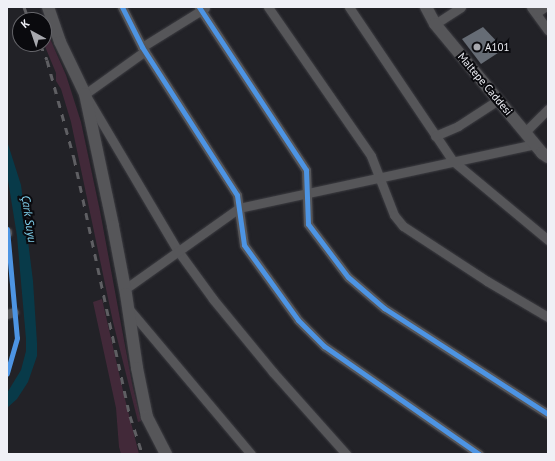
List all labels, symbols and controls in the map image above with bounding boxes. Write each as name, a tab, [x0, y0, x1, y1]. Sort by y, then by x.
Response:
north arrow	[12, 12, 52, 52]
text: K	[18, 16, 32, 31]
place label: A101	[485, 40, 509, 54]
marker: A101	[472, 42, 482, 52]
street label: Maltepe Caddesi	[455, 50, 515, 118]
water label: Çark Suyu	[19, 194, 39, 244]

